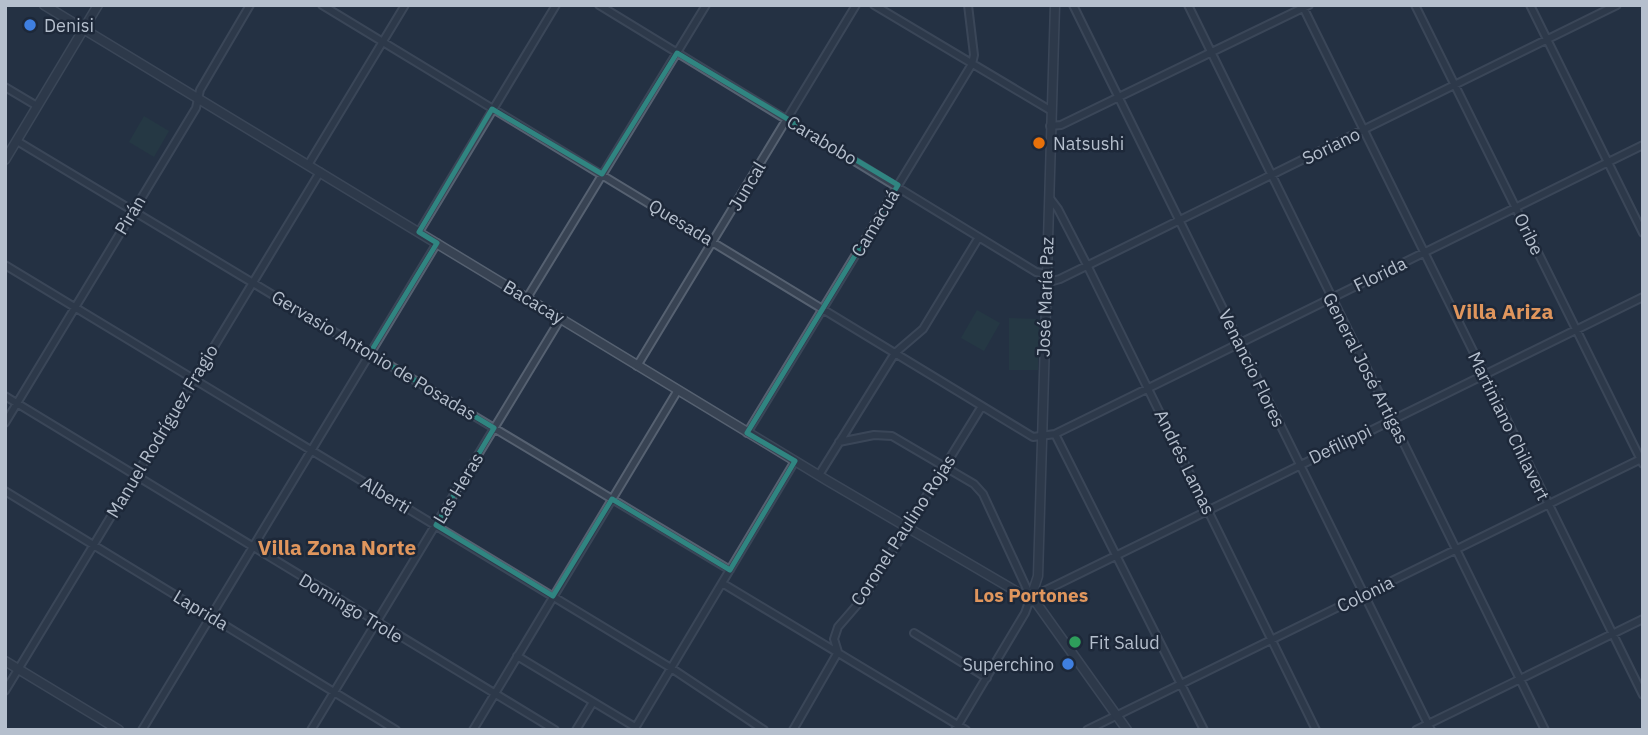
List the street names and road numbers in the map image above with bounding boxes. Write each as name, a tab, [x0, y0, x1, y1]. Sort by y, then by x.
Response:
street label: Carabobo	[783, 110, 861, 170]
street label: Soriano	[1298, 122, 1364, 170]
street label: Juncal	[723, 157, 771, 215]
street label: Camacuá	[846, 185, 904, 261]
street label: Pirán	[109, 191, 151, 239]
street label: Quesada	[645, 194, 718, 250]
street label: Oribe	[1509, 209, 1549, 259]
street label: José María Paz	[1031, 237, 1059, 357]
street label: Florida	[1350, 251, 1411, 297]
street label: Bacacay	[499, 275, 569, 329]
street label: Gervasio Antonio de Posadas	[268, 285, 480, 425]
street label: General José Artigas	[1318, 288, 1414, 448]
street label: Venancio Flores	[1214, 305, 1290, 431]
street label: Manuel Rodríguez Fragio	[101, 340, 223, 522]
street label: Martiniano Chilavert	[1463, 348, 1555, 504]
street label: Andrés Lamas	[1150, 406, 1220, 518]
street label: Defilippi	[1305, 419, 1375, 469]
street label: Las Heras	[428, 448, 488, 528]
street label: Coronel Paulino Rojas	[845, 450, 961, 610]
street label: Alberti	[357, 471, 415, 519]
street label: Domingo Trole	[295, 568, 407, 648]
street label: Colonia	[1333, 570, 1398, 618]
street label: Laprida	[169, 585, 233, 636]

